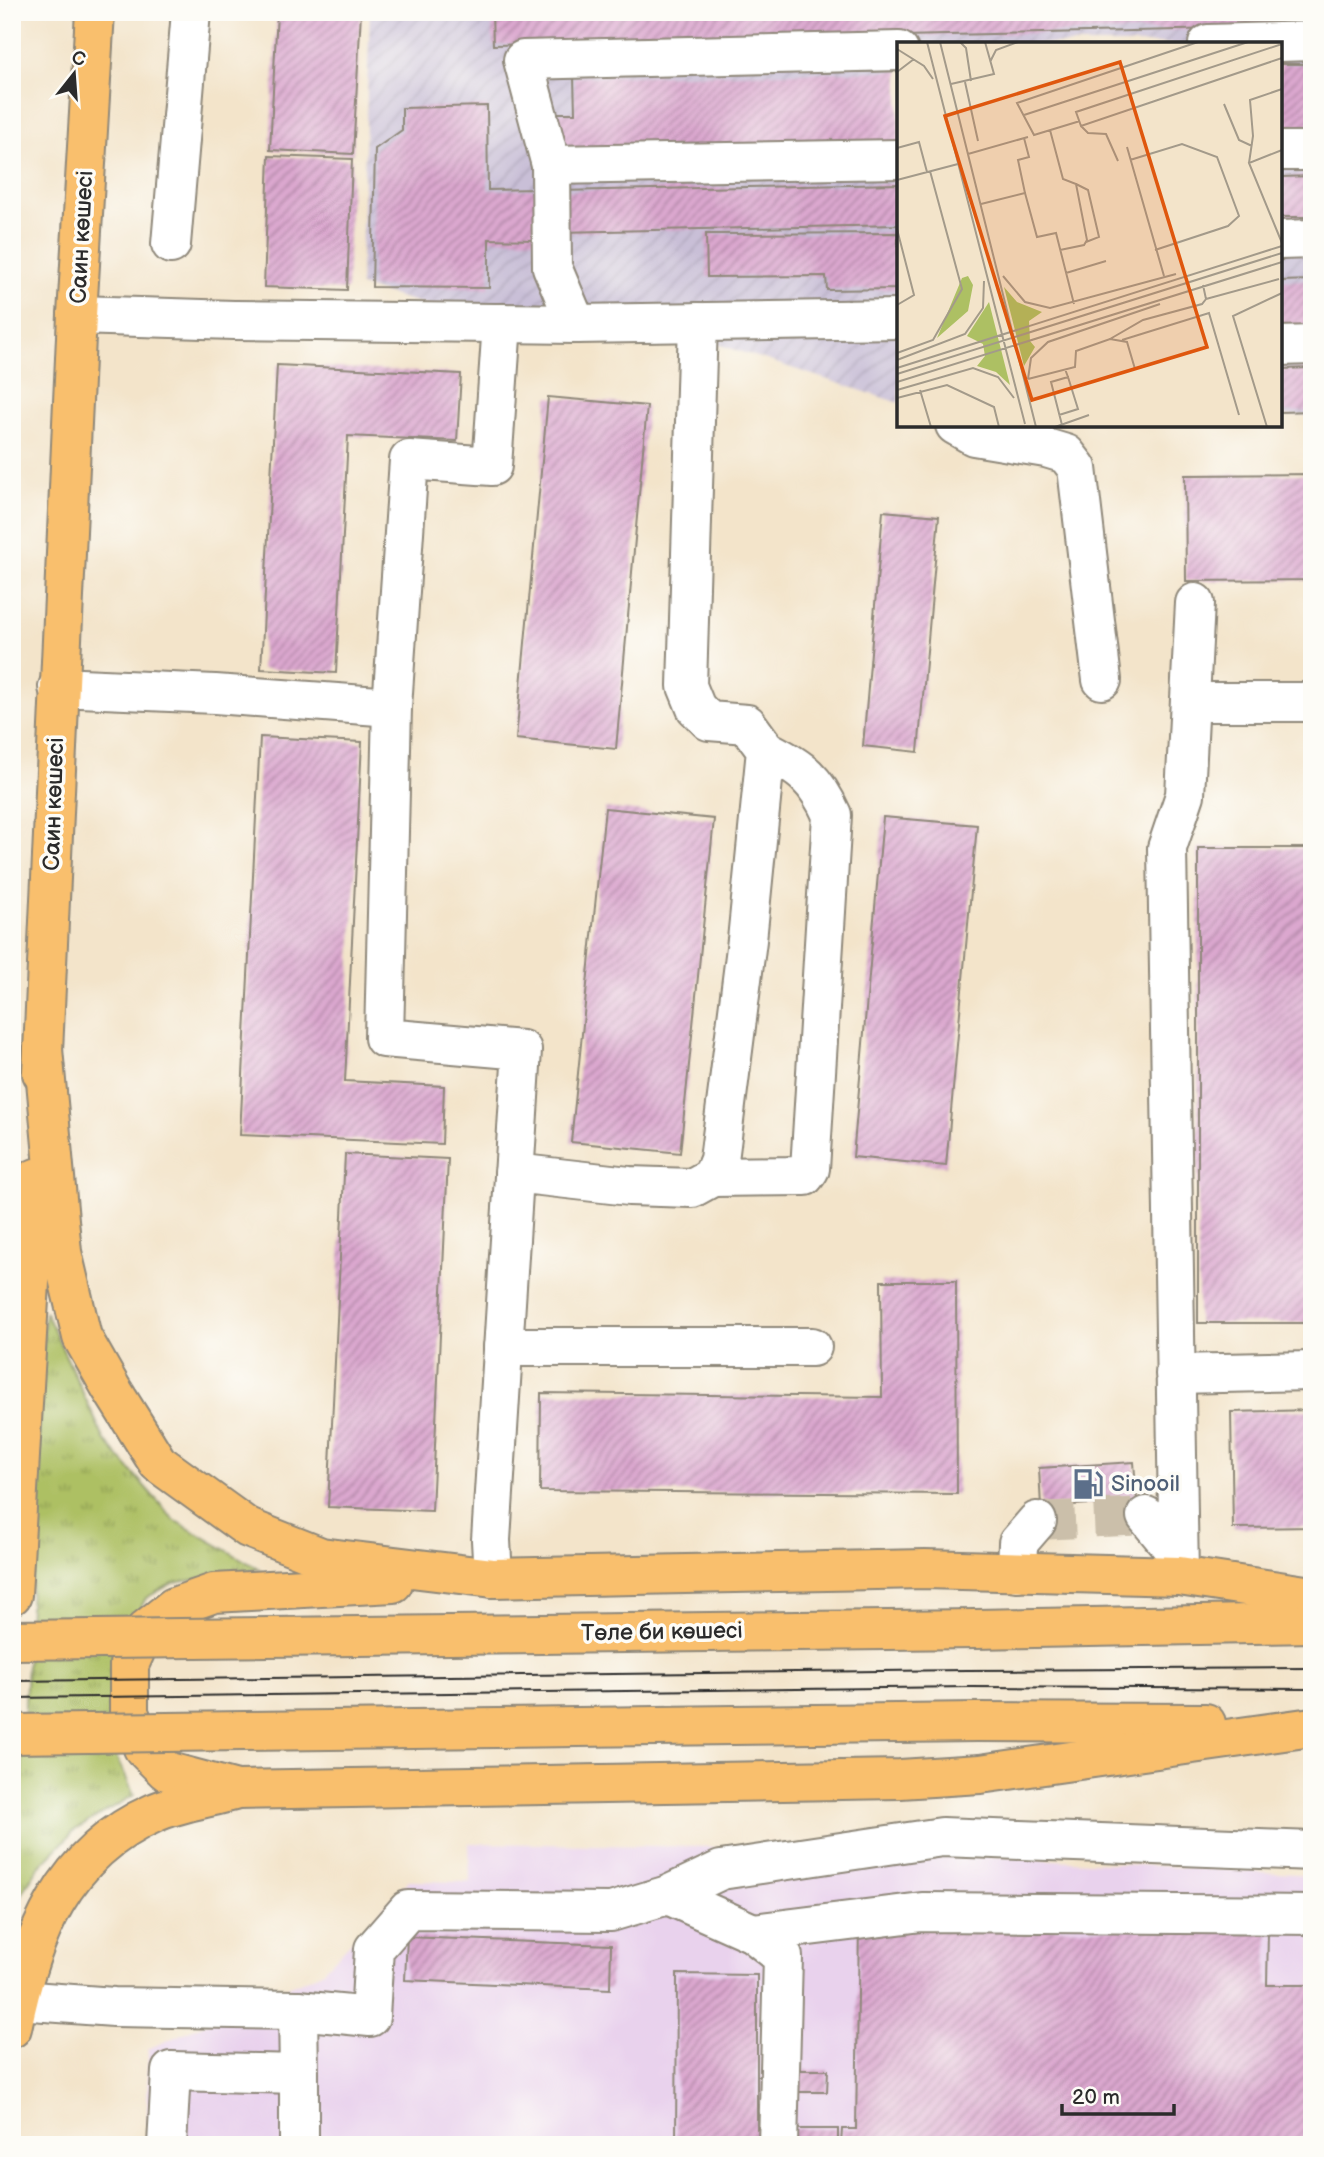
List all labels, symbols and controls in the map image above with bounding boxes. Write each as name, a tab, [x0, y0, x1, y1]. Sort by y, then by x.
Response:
north arrow	[38, 38, 108, 108]
inset map	[897, 42, 1282, 427]
text: С	[69, 46, 88, 72]
street label: Саин көшесі	[65, 170, 99, 304]
street label: Саин көшесі	[38, 737, 70, 871]
fuel station icon: Sinooil	[1071, 1467, 1105, 1501]
place label: Sinooil	[1111, 1470, 1180, 1498]
street label: Төле би көшесі	[581, 1617, 743, 1647]
scale bar	[1062, 2073, 1174, 2117]
text: 20 m	[1072, 2085, 1120, 2110]

